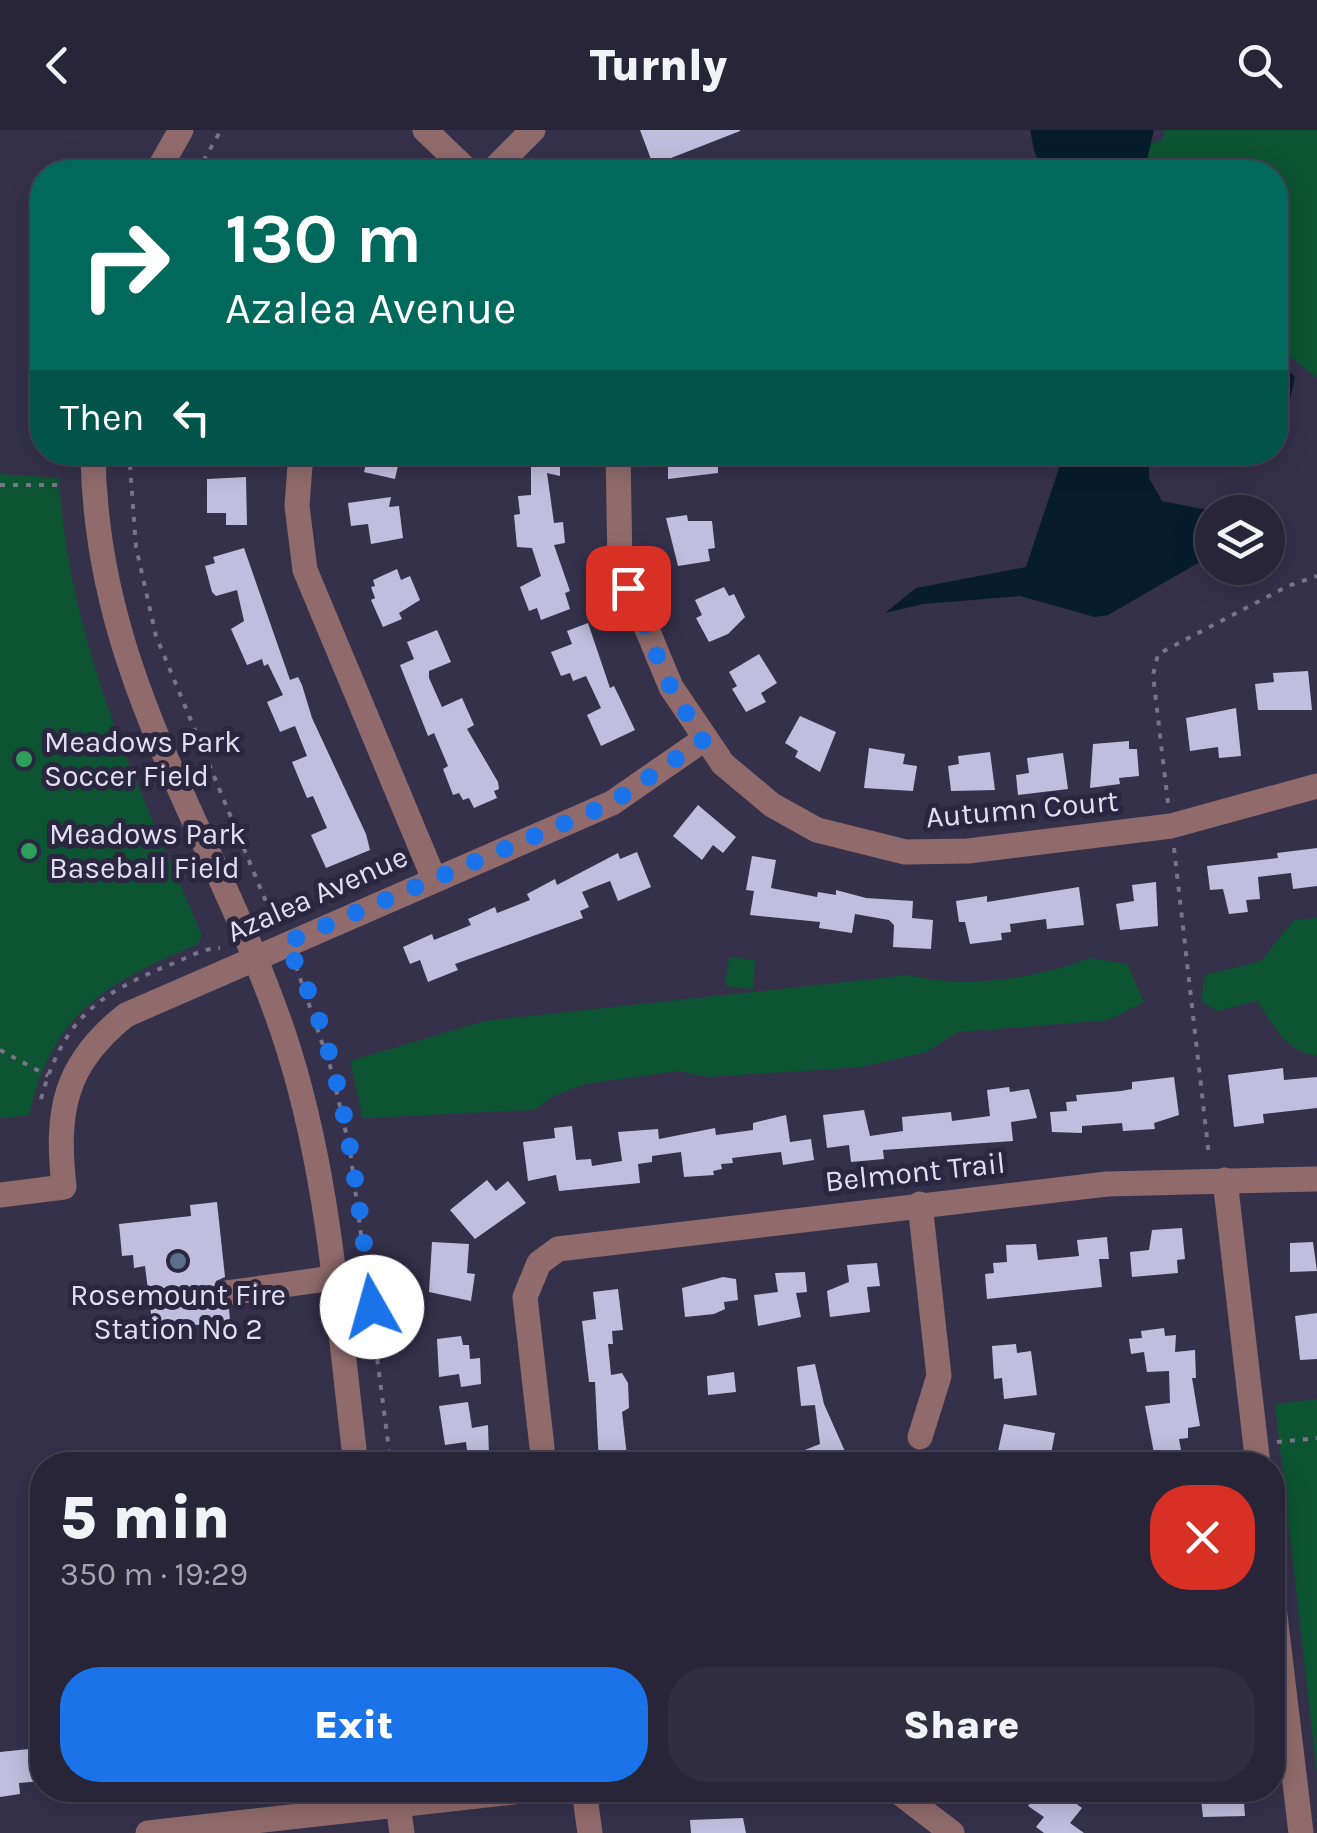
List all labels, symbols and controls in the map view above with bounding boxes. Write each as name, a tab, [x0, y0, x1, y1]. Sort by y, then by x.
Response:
icon: back	[30, 38, 85, 93]
icon: search	[1232, 38, 1287, 93]
text: Turnly	[590, 39, 727, 91]
text: 130 m	[225, 198, 422, 280]
icon: right	[60, 200, 190, 330]
text: Azalea Avenue	[225, 282, 516, 334]
icon: left	[164, 390, 219, 445]
text: Then	[60, 395, 144, 440]
map controls	[1195, 495, 1285, 585]
button: layers	[1195, 495, 1285, 585]
pin	[586, 546, 671, 631]
icon: arrive	[601, 561, 656, 616]
place label: Meadows Park Soccer Field	[44, 724, 241, 794]
marker: Meadows Park Soccer Field	[13, 748, 35, 770]
street label: Autumn Court	[924, 783, 1120, 835]
place label: Meadows Park Baseball Field	[49, 816, 246, 886]
street label: Azalea Avenue	[221, 838, 413, 950]
marker: Meadows Park Baseball Field	[18, 840, 40, 862]
street label: Belmont Trail	[823, 1145, 1007, 1199]
marker: Rosemount Fire Station No 2	[167, 1250, 189, 1272]
position arrow	[320, 1255, 424, 1359]
place label: Rosemount Fire Station No 2	[70, 1277, 286, 1347]
text: 5 min	[60, 1483, 230, 1553]
button: close	[1150, 1485, 1255, 1590]
text: 350 m · 19:29	[60, 1556, 248, 1593]
button: Exit	[60, 1667, 648, 1782]
button: Share	[668, 1667, 1255, 1782]

